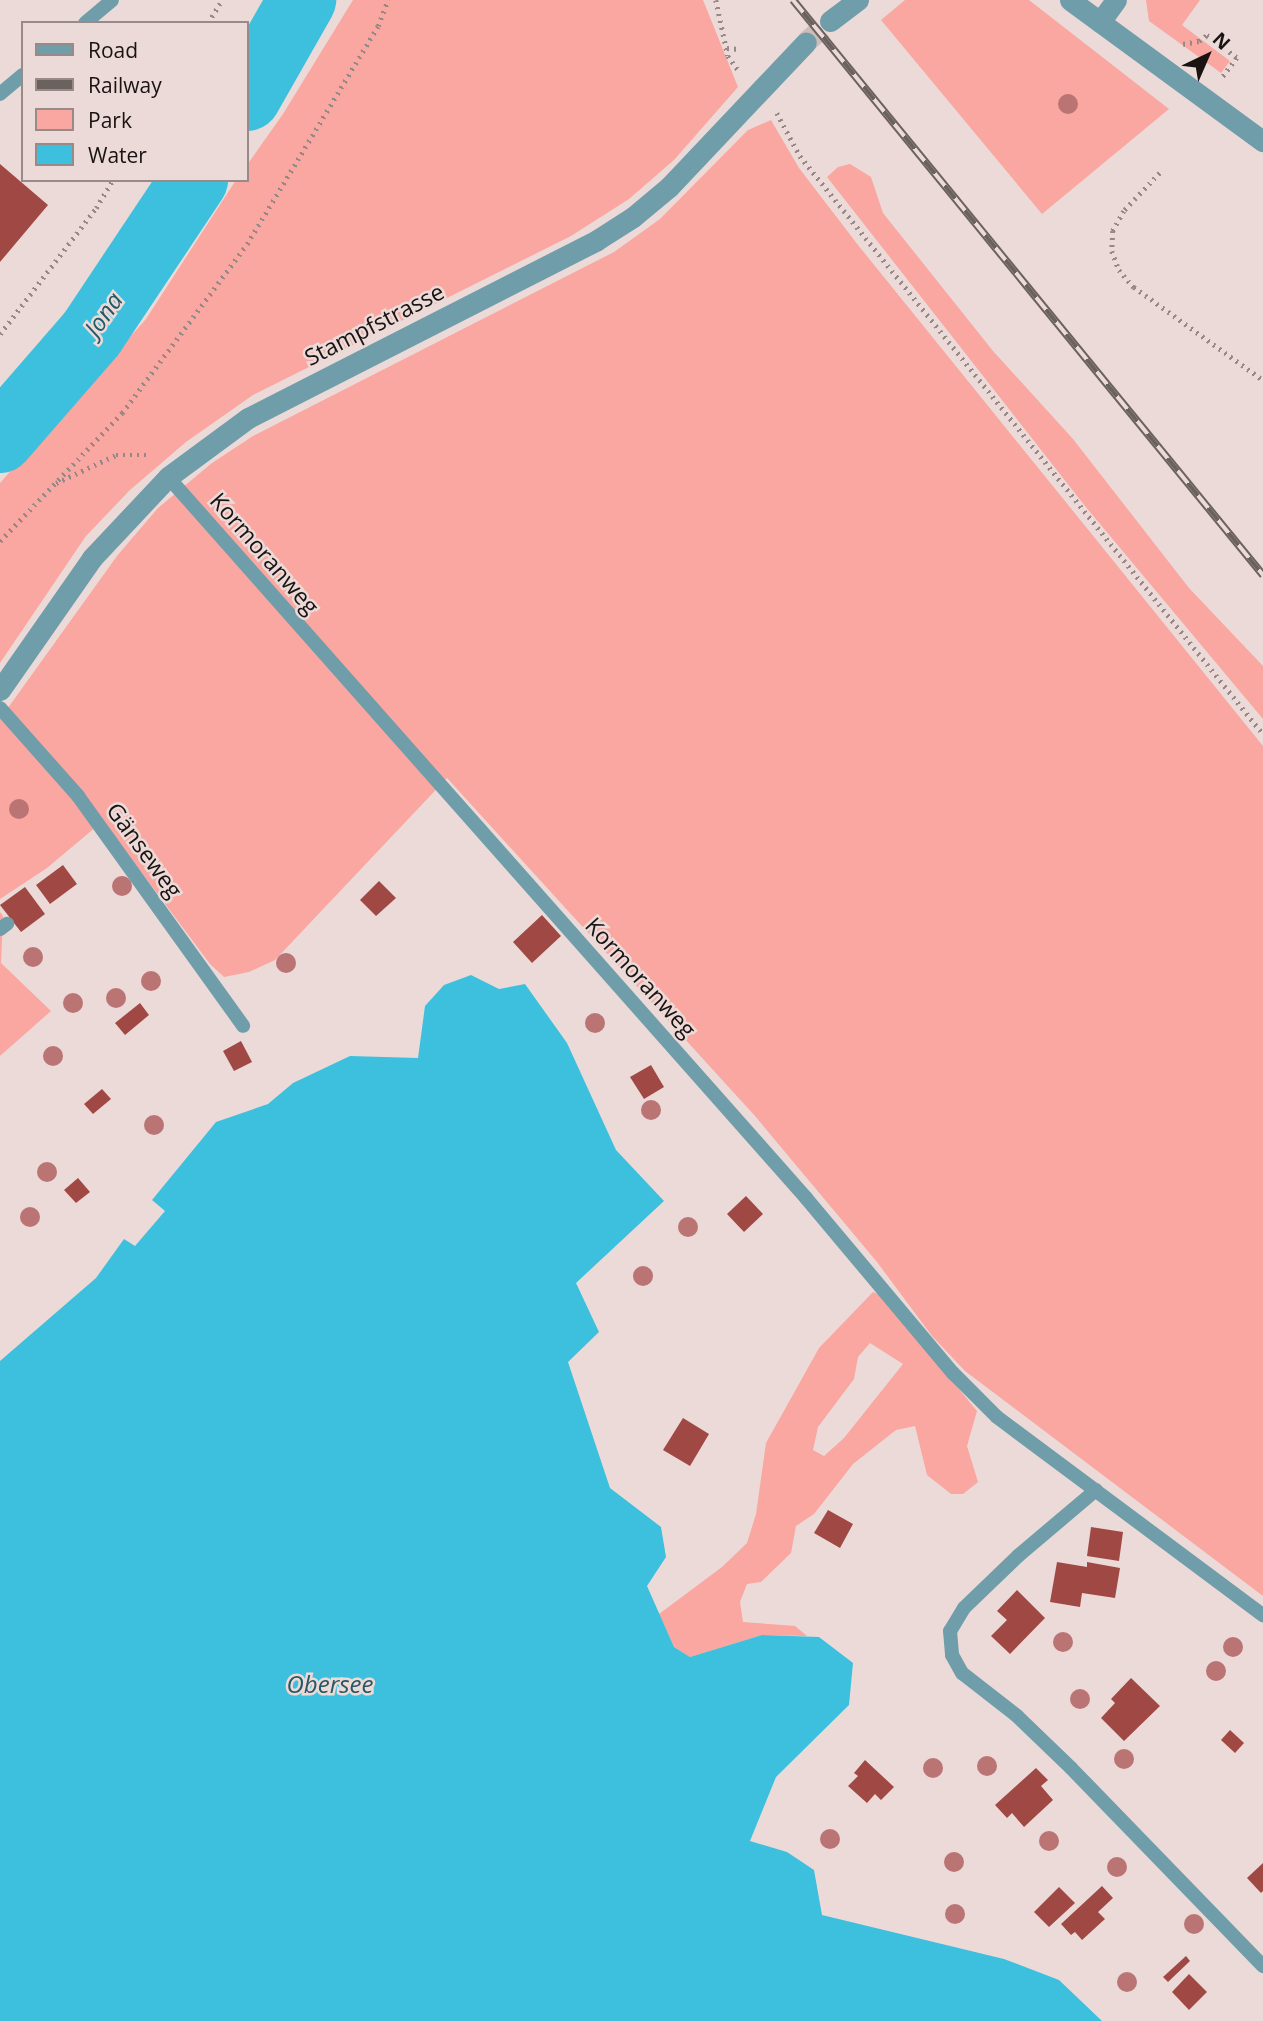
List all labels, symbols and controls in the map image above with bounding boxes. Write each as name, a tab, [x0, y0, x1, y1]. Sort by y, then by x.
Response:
legend	[21, 21, 248, 182]
north arrow	[1172, 21, 1242, 91]
text: N	[1207, 26, 1236, 56]
text: Road	[88, 36, 138, 64]
text: Railway	[88, 71, 162, 99]
text: Park	[88, 106, 132, 134]
text: Water	[88, 141, 147, 169]
street label: Stampfstrasse	[300, 277, 448, 371]
water label: Jona	[78, 286, 128, 342]
street label: Kormoranweg	[205, 487, 325, 619]
street label: Gänseweg	[101, 797, 189, 903]
street label: Kormoranweg	[580, 911, 702, 1043]
water label: Obersee	[287, 1670, 373, 1698]

